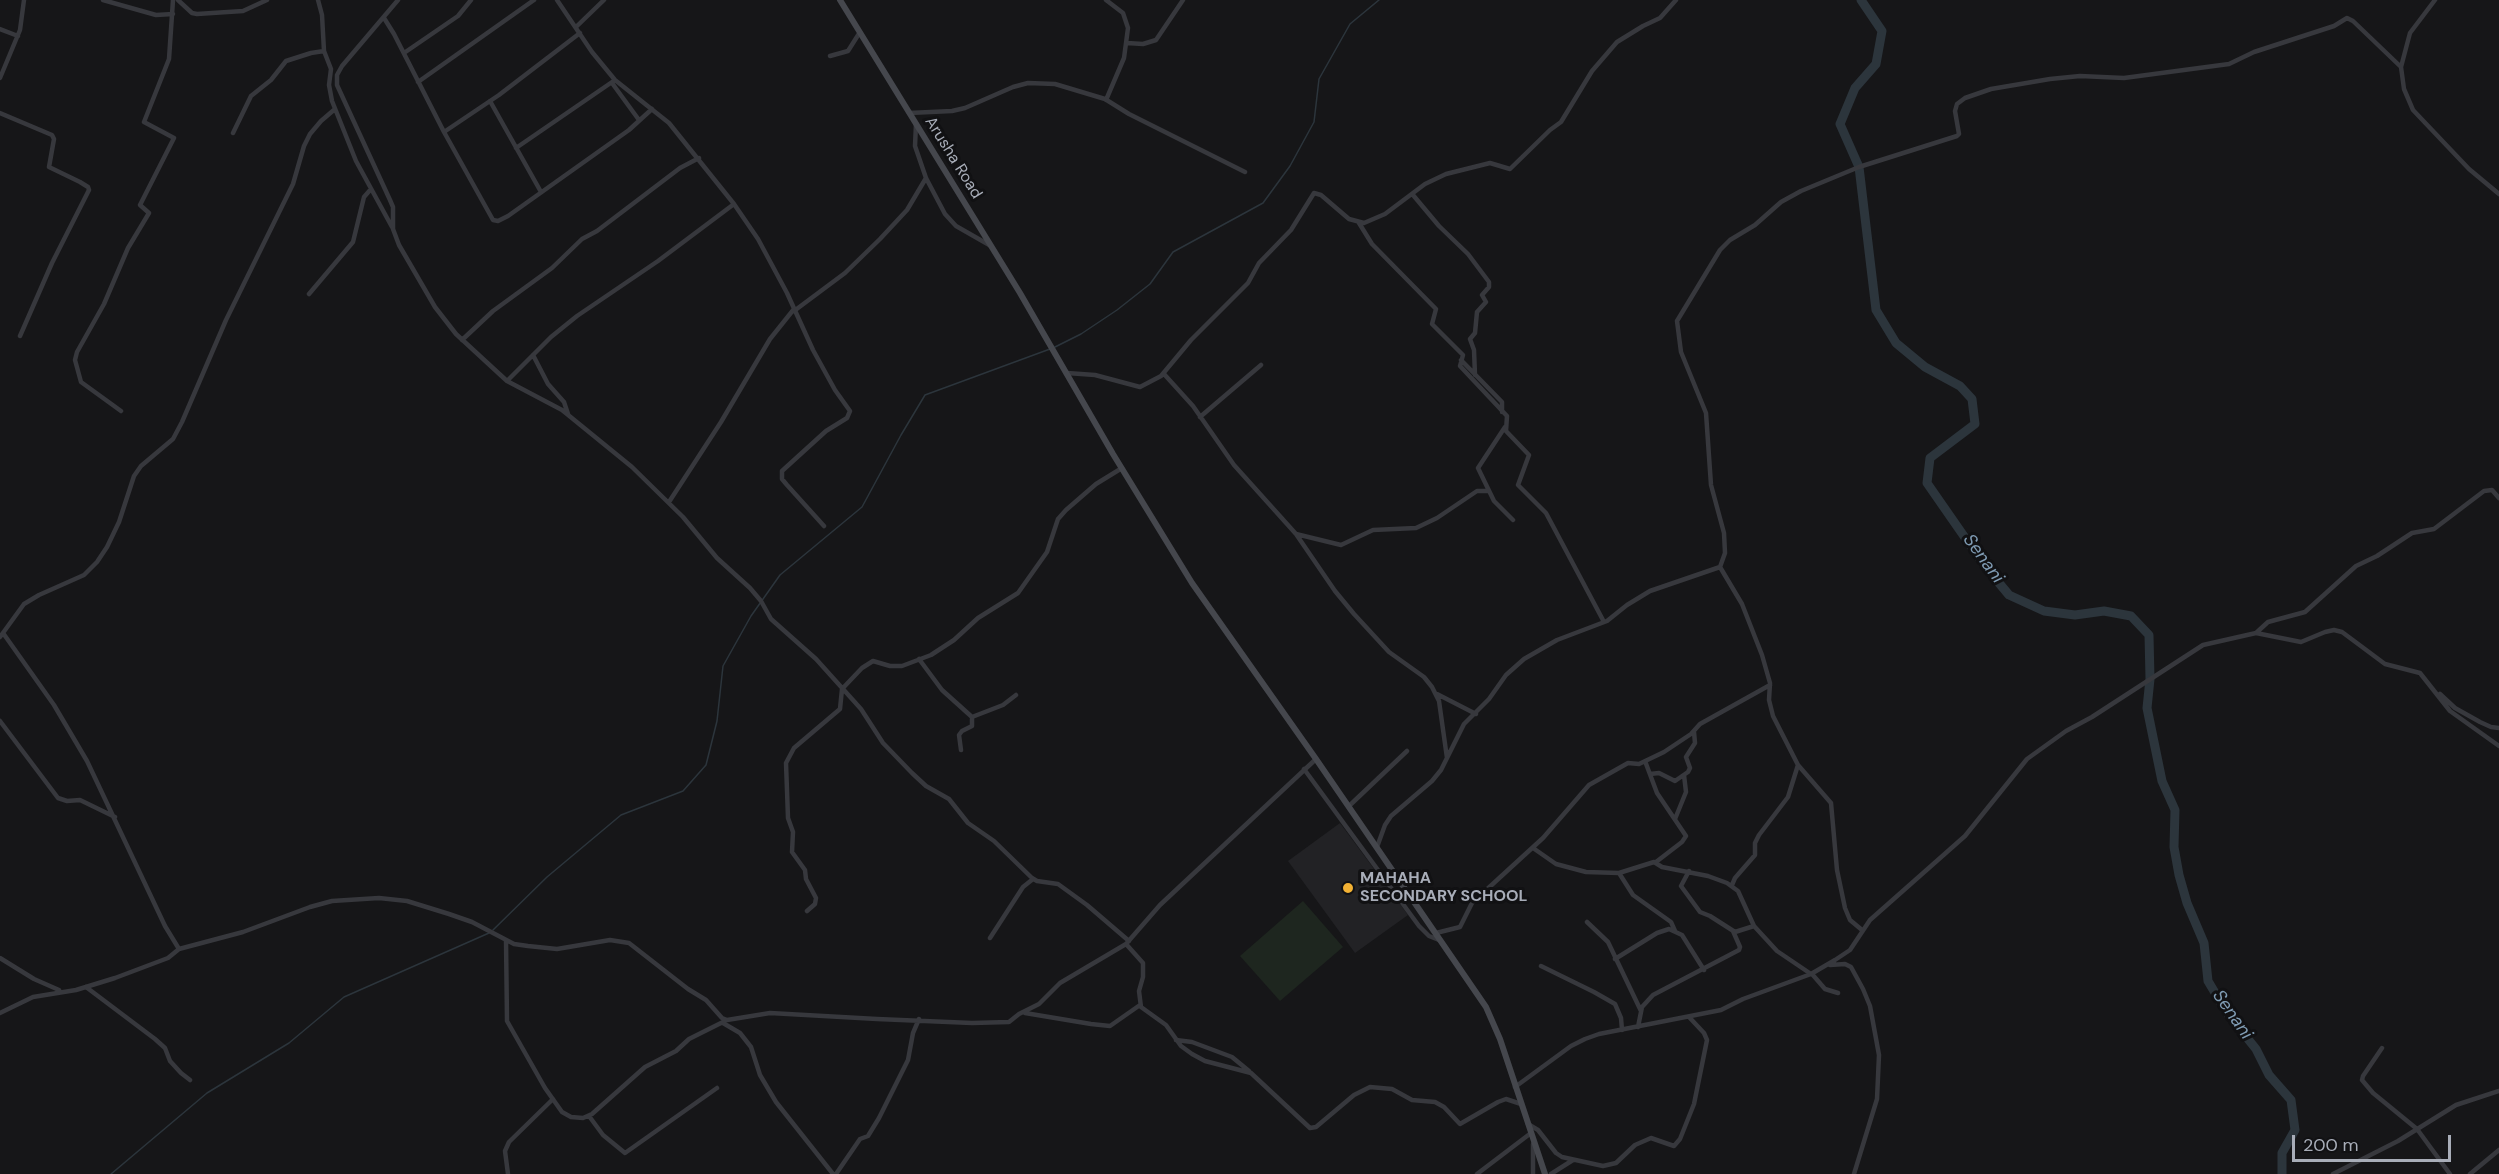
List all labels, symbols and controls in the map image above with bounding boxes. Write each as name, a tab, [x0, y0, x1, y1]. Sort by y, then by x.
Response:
street label: Arusha Road	[920, 113, 986, 203]
water label: Senani	[1958, 530, 2008, 588]
place label: MAHAHA SECONDARY SCHOOL	[1360, 869, 1528, 907]
marker: MAHAHA SECONDARY SCHOOL	[1341, 881, 1355, 895]
water label: Senani	[2207, 986, 2257, 1044]
scale bar	[2295, 1123, 2454, 1161]
text: 200 m	[2303, 1133, 2359, 1157]

